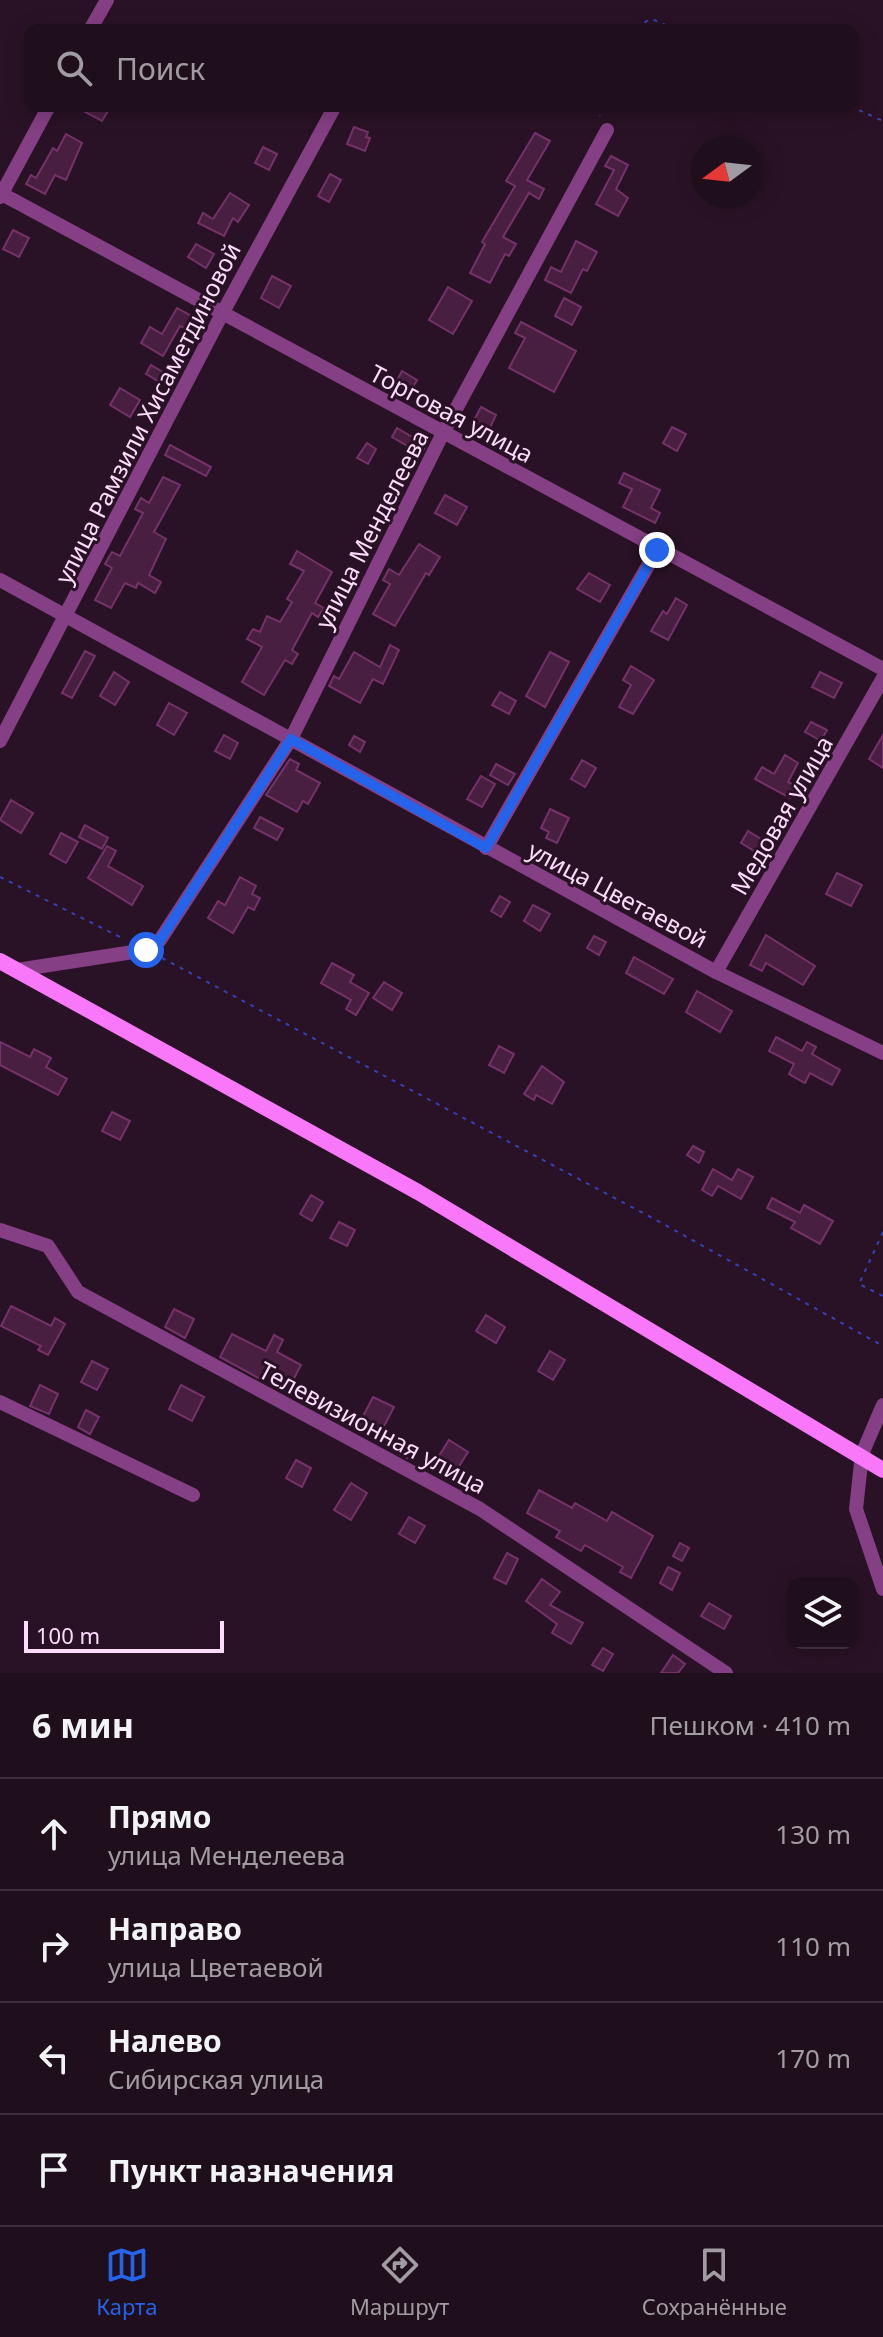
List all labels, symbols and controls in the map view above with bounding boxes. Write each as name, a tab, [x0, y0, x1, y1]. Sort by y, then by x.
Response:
search box	[24, 24, 859, 112]
icon: search	[52, 46, 96, 90]
text: Поиск	[116, 48, 205, 89]
north arrow	[691, 136, 763, 208]
street label: улица Рамзили Хисаметдиновой	[46, 237, 248, 589]
street label: Торговая улица	[364, 356, 540, 470]
street label: улица Менделеева	[307, 424, 435, 634]
route end	[639, 532, 675, 568]
street label: Медовая улица	[722, 729, 840, 901]
street label: улица Цветаевой	[522, 833, 714, 955]
route start	[128, 932, 164, 968]
street label: Телевизионная улица	[253, 1353, 493, 1501]
map controls	[787, 1577, 859, 1649]
button: layers	[787, 1577, 859, 1649]
scale bar	[24, 1617, 224, 1653]
text: 100 m	[36, 1620, 100, 1650]
text: 6 мин	[32, 1702, 134, 1748]
text: Пешком · 410 m	[649, 1707, 851, 1743]
text: Прямо	[108, 1796, 212, 1837]
icon: ahead	[32, 1812, 76, 1856]
text: 130 m	[775, 1816, 851, 1852]
text: улица Менделеева	[108, 1837, 345, 1873]
text: Направо	[108, 1908, 242, 1949]
icon: right	[32, 1924, 76, 1968]
text: 110 m	[775, 1928, 851, 1964]
text: улица Цветаевой	[108, 1949, 324, 1985]
text: Налево	[108, 2020, 222, 2061]
icon: left	[32, 2036, 76, 2080]
text: 170 m	[775, 2040, 851, 2076]
text: Сибирская улица	[108, 2061, 324, 2097]
icon: arrive	[32, 2148, 76, 2192]
text: Пункт назначения	[108, 2150, 394, 2191]
tab: Карта	[96, 2243, 158, 2321]
tab: Маршрут	[350, 2243, 449, 2321]
tab: Сохранённые	[642, 2243, 787, 2321]

